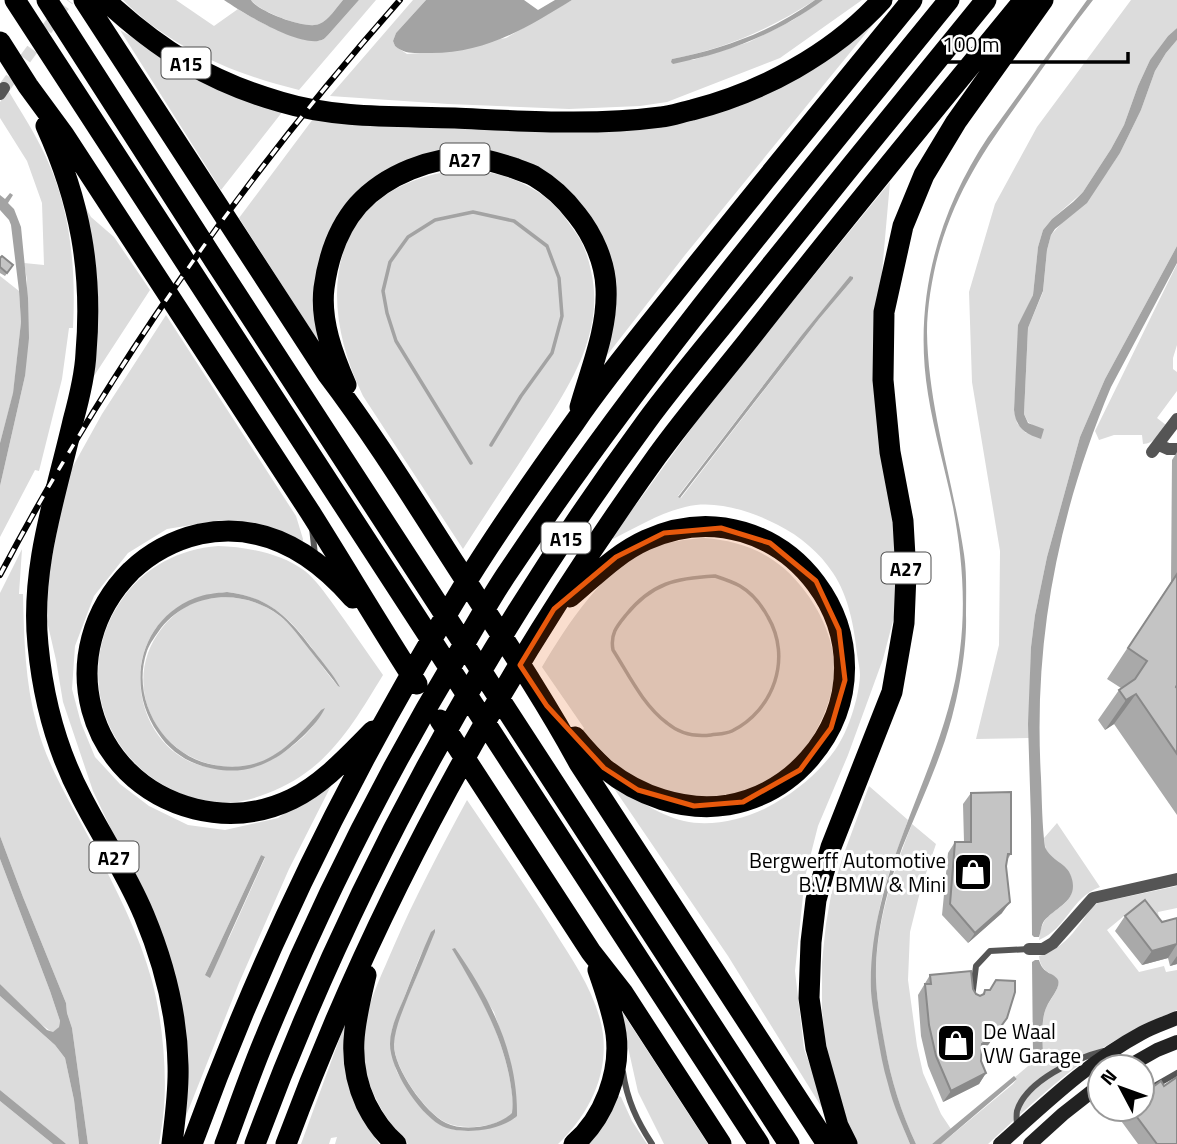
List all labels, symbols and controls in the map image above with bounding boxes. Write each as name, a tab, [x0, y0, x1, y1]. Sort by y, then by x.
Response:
scale bar	[932, 21, 1128, 65]
text: 100 m	[942, 28, 999, 60]
road number: A15	[162, 48, 210, 78]
road number: A27	[440, 144, 490, 174]
road number: A15	[542, 523, 590, 554]
road number: A27	[881, 552, 930, 583]
road number: A27	[90, 842, 138, 872]
place label: Bergwerff Automotive B.V. BMW & Mini	[749, 844, 946, 900]
shop icon: Bergwerff Automotive B.V. BMW & Mini	[952, 851, 994, 893]
place label: De Waal VW Garage	[983, 1015, 1081, 1071]
shop icon: De Waal VW Garage	[935, 1022, 977, 1064]
north arrow	[1086, 1053, 1156, 1123]
text: N	[1093, 1062, 1123, 1091]

